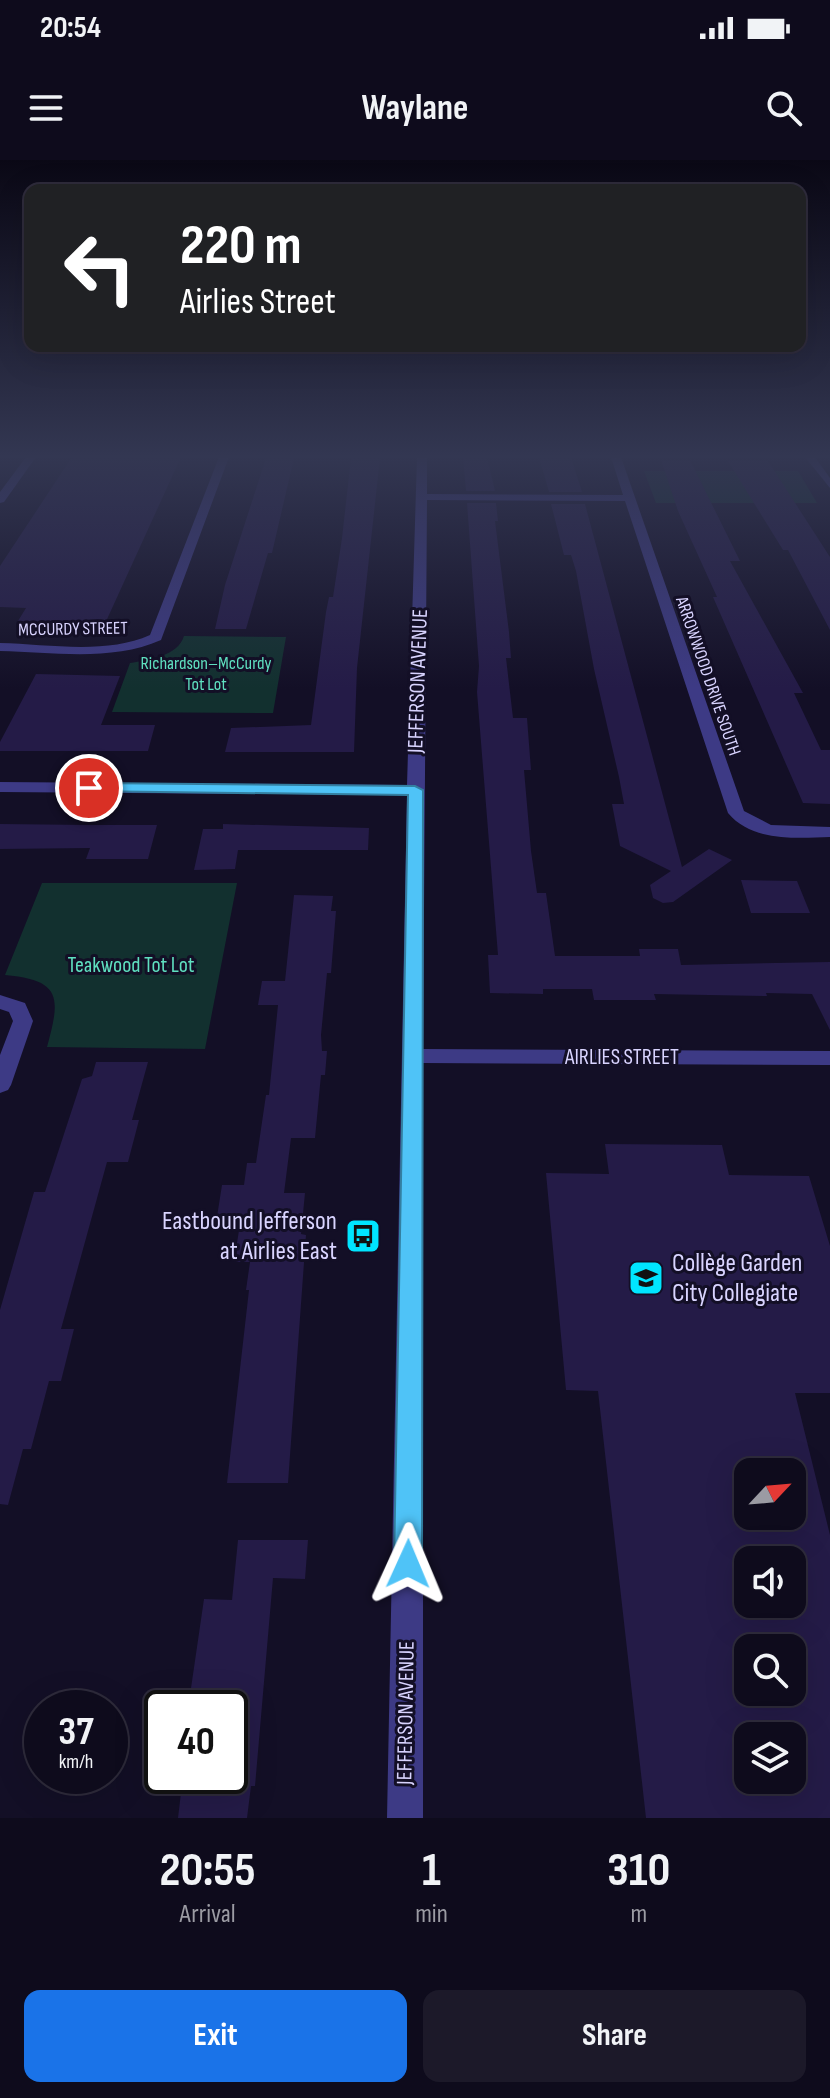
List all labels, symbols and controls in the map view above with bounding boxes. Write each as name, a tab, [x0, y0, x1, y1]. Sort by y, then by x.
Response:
text: 20:54	[40, 10, 101, 46]
icon: menu	[24, 86, 68, 130]
icon: search	[762, 86, 806, 130]
text: Waylane	[362, 87, 468, 130]
text: 220 m	[180, 213, 302, 280]
icon: left	[48, 216, 152, 320]
text: Airlies Street	[180, 281, 336, 324]
street label: ARROWWOOD DRIVE SOUTH	[671, 593, 745, 758]
street label: JEFFERSON AVENUE	[402, 609, 434, 754]
street label: MCCURDY STREET	[18, 618, 128, 640]
park label: Richardson–McCurdy Tot Lot	[141, 653, 272, 695]
pin	[55, 754, 123, 822]
icon: arrive	[67, 766, 111, 810]
park label: Teakwood Tot Lot	[68, 952, 195, 979]
street label: AIRLIES STREET	[564, 1044, 679, 1071]
place label: Eastbound Jefferson at Airlies East	[162, 1206, 337, 1267]
bus stop icon: Eastbound Jefferson at Airlies East	[344, 1217, 382, 1255]
place label: Collège Garden City Collegiate	[672, 1248, 802, 1309]
school or university icon: Collège Garden City Collegiate	[627, 1259, 665, 1297]
north arrow	[734, 1458, 806, 1530]
map controls	[734, 1458, 806, 1794]
position arrow	[366, 1522, 450, 1606]
button: sound	[734, 1546, 806, 1618]
button: search	[734, 1634, 806, 1706]
street label: JEFFERSON AVENUE	[391, 1641, 421, 1786]
speed limit sign: 40	[144, 1690, 248, 1794]
text: 37	[58, 1708, 94, 1756]
button: layers	[734, 1722, 806, 1794]
text: km/h	[59, 1750, 93, 1774]
text: 20:55	[160, 1842, 256, 1899]
text: 1	[422, 1842, 441, 1899]
text: 310	[607, 1842, 670, 1899]
text: Arrival	[180, 1899, 236, 1930]
text: min	[415, 1899, 448, 1930]
text: m	[631, 1899, 647, 1930]
button: Exit	[24, 1990, 407, 2082]
button: Share	[423, 1990, 806, 2082]

